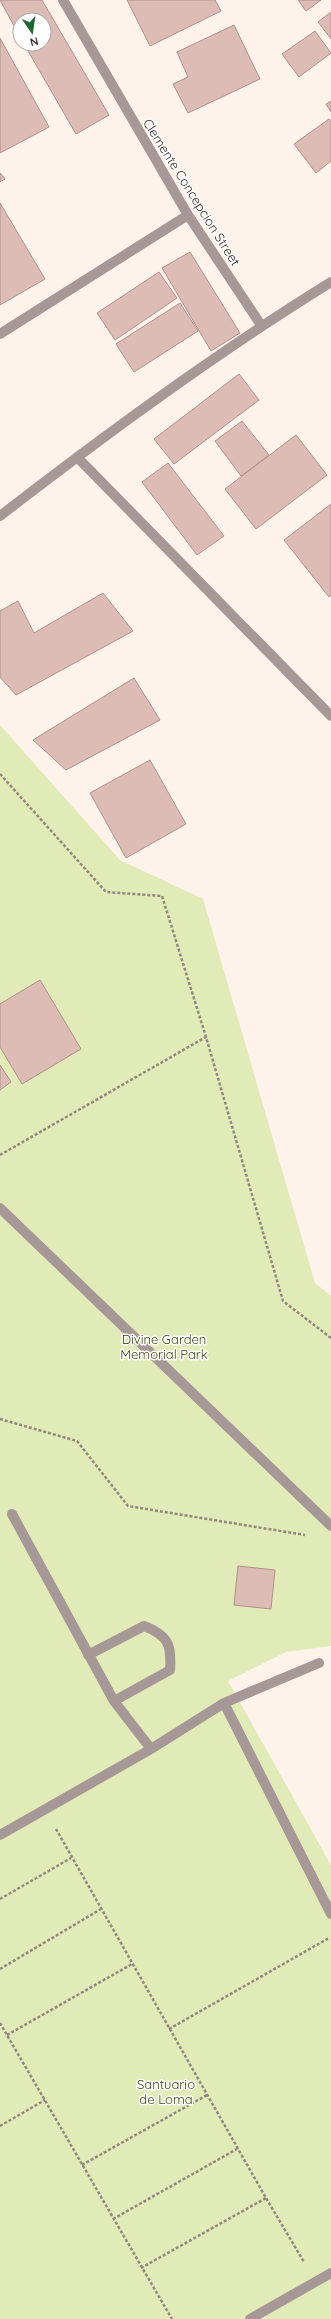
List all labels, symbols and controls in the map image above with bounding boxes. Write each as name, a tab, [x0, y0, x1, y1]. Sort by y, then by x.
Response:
north arrow	[12, 12, 52, 52]
text: N	[29, 34, 40, 49]
street label: Clemente Concepcion Street	[140, 115, 244, 269]
park label: Divine Garden Memorial Park	[120, 1331, 208, 1362]
park label: Santuario de Loma	[137, 2076, 195, 2107]

